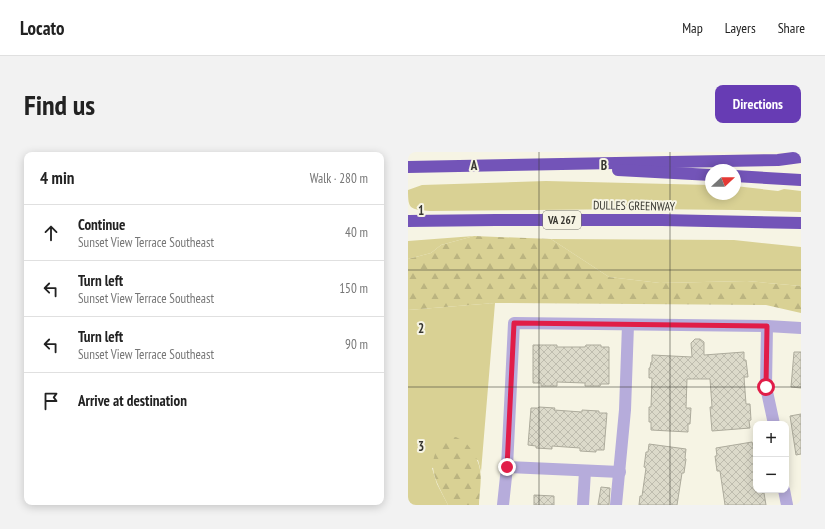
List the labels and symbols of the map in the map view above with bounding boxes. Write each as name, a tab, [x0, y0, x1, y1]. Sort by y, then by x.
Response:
text: A	[470, 157, 478, 174]
text: B	[601, 157, 607, 174]
north arrow	[705, 164, 741, 200]
street label: DULLES GREENWAY	[593, 197, 676, 214]
text: 1	[418, 202, 424, 219]
road number: VA 267	[543, 211, 581, 229]
text: 2	[418, 320, 424, 337]
route start	[757, 378, 775, 396]
text: 3	[418, 438, 424, 455]
route end	[498, 458, 516, 476]

